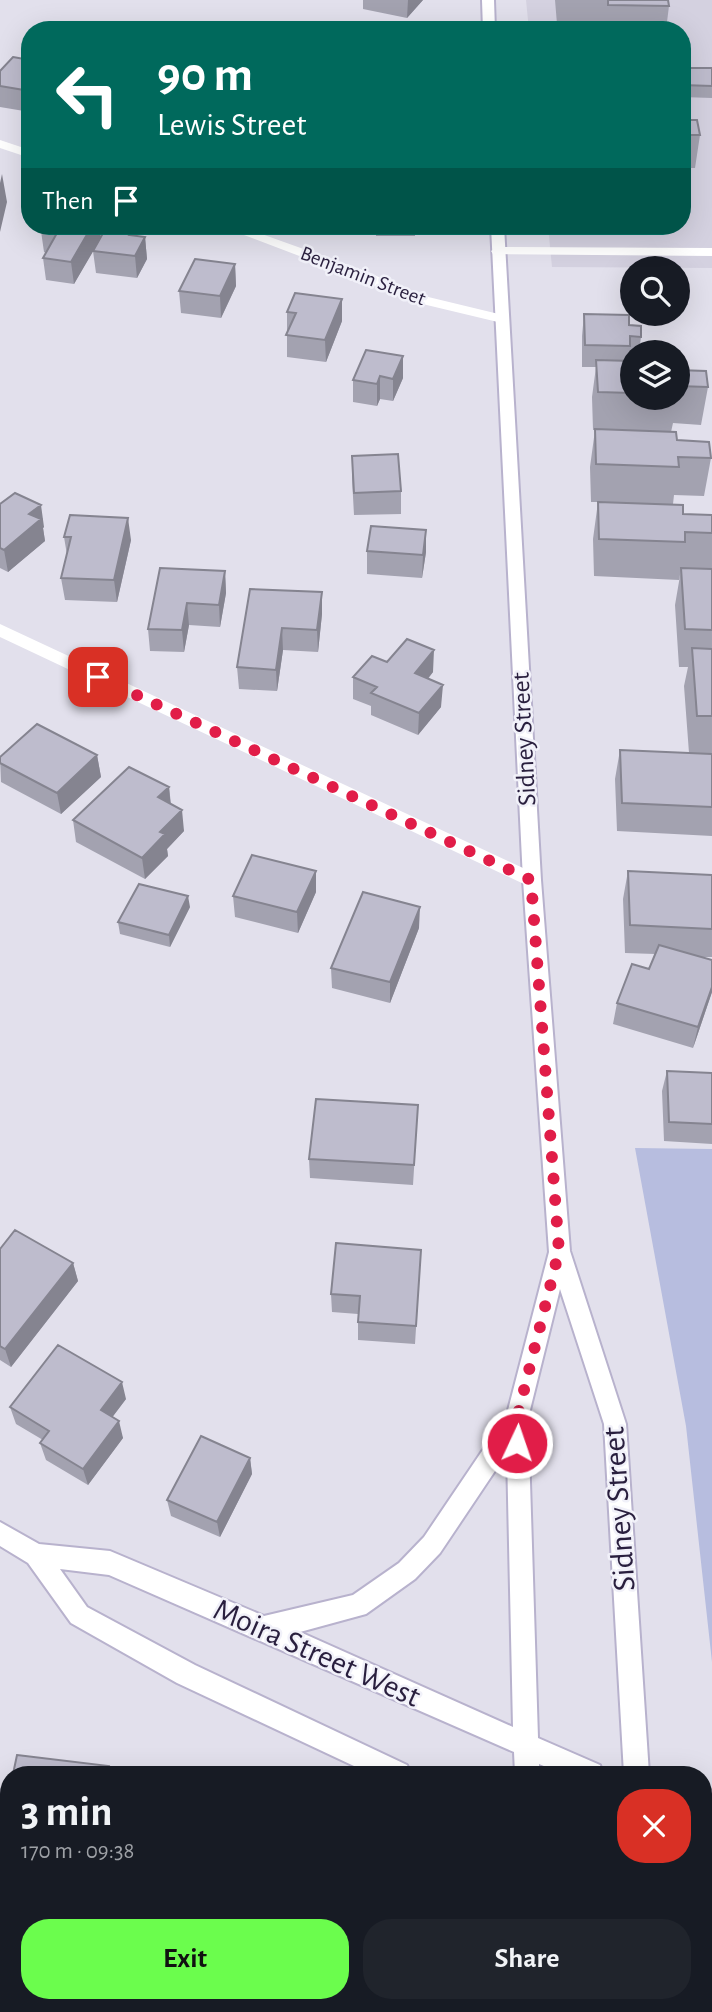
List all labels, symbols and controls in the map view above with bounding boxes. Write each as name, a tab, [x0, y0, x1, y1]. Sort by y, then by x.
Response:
icon: left	[42, 49, 133, 140]
text: 90 m	[157, 51, 253, 100]
text: Lewis Street	[157, 109, 306, 141]
icon: arrive	[107, 182, 145, 220]
text: Then	[42, 188, 93, 214]
street label: Benjamin Street	[297, 242, 429, 310]
map controls	[620, 256, 690, 410]
button: search	[620, 256, 690, 326]
button: layers	[620, 340, 690, 410]
pin	[68, 647, 128, 707]
icon: arrive	[79, 658, 117, 696]
street label: Sidney Street	[508, 671, 540, 807]
position arrow	[480, 1406, 554, 1480]
street label: Sidney Street	[597, 1426, 641, 1592]
street label: Moira Street West	[209, 1593, 425, 1713]
button: close	[617, 1789, 691, 1863]
text: 3 min	[21, 1791, 113, 1833]
text: 170 m · 09:38	[21, 1840, 134, 1863]
button: Exit	[21, 1919, 349, 1999]
button: Share	[363, 1919, 691, 1999]

